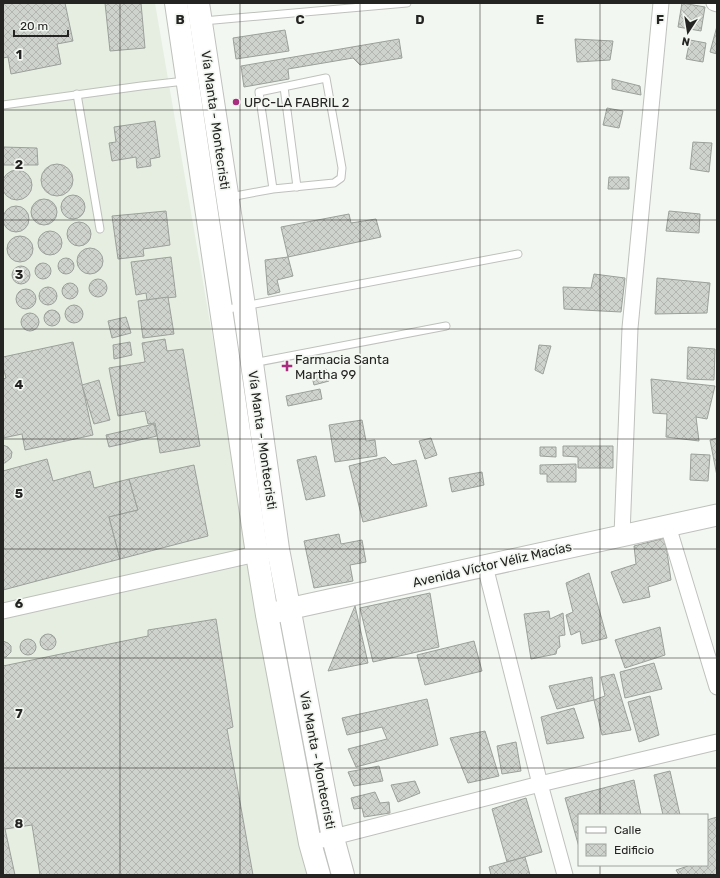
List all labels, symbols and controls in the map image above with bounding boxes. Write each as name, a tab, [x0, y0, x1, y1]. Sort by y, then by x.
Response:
scale bar	[14, 12, 68, 38]
text: B	[175, 12, 185, 27]
text: C	[295, 12, 305, 27]
text: D	[415, 12, 425, 27]
text: E	[536, 12, 544, 27]
text: F	[656, 12, 664, 27]
north arrow	[668, 12, 708, 52]
text: 20 m	[20, 19, 48, 33]
text: N	[681, 34, 691, 48]
text: 1	[16, 47, 22, 62]
street label: Vía Manta - Montecristi	[198, 50, 233, 191]
place label: UPC-LA FABRIL 2	[244, 95, 349, 110]
marker: UPC-LA FABRIL 2	[231, 97, 241, 107]
text: 2	[15, 157, 23, 172]
text: 3	[15, 267, 24, 282]
place label: Farmacia Santa Martha 99	[295, 352, 389, 382]
marker: Farmacia Santa Martha 99	[282, 361, 292, 371]
street label: Vía Manta - Montecristi	[245, 370, 280, 511]
text: 4	[15, 377, 24, 392]
text: 5	[15, 486, 23, 501]
street label: Avenida Víctor Véliz Macías	[411, 539, 574, 590]
text: 6	[15, 596, 24, 611]
street label: Vía Manta - Montecristi	[297, 690, 338, 830]
text: 7	[15, 706, 23, 721]
legend	[578, 814, 708, 866]
text: 8	[15, 816, 24, 831]
text: Calle	[614, 823, 641, 837]
text: Edificio	[614, 843, 654, 857]

